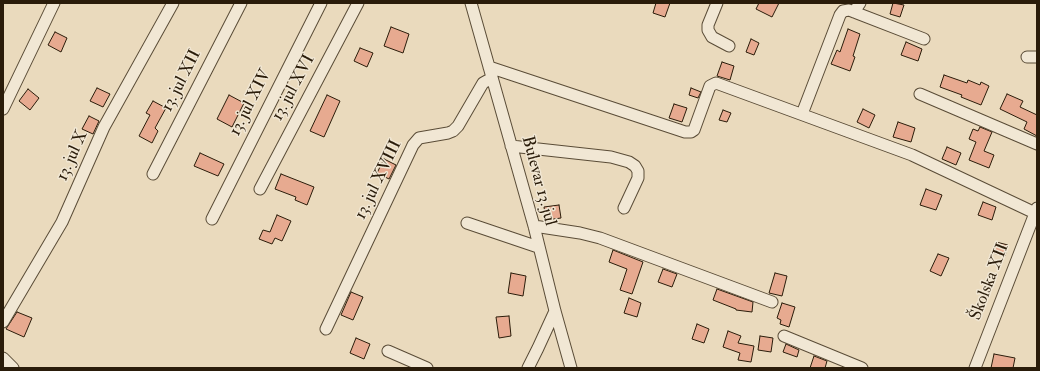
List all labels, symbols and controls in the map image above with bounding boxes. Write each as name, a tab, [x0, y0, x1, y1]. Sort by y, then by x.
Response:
street label: 13. jul XII	[158, 47, 206, 115]
street label: 13. jul XVI	[268, 51, 320, 125]
street label: 13. jul XIV	[226, 66, 276, 140]
street label: 13. jul X	[53, 128, 93, 184]
street label: Bulevar 13. jul	[516, 134, 560, 228]
street label: 13. jul XVIII	[351, 137, 407, 223]
street label: Školska XII	[966, 241, 1014, 323]

